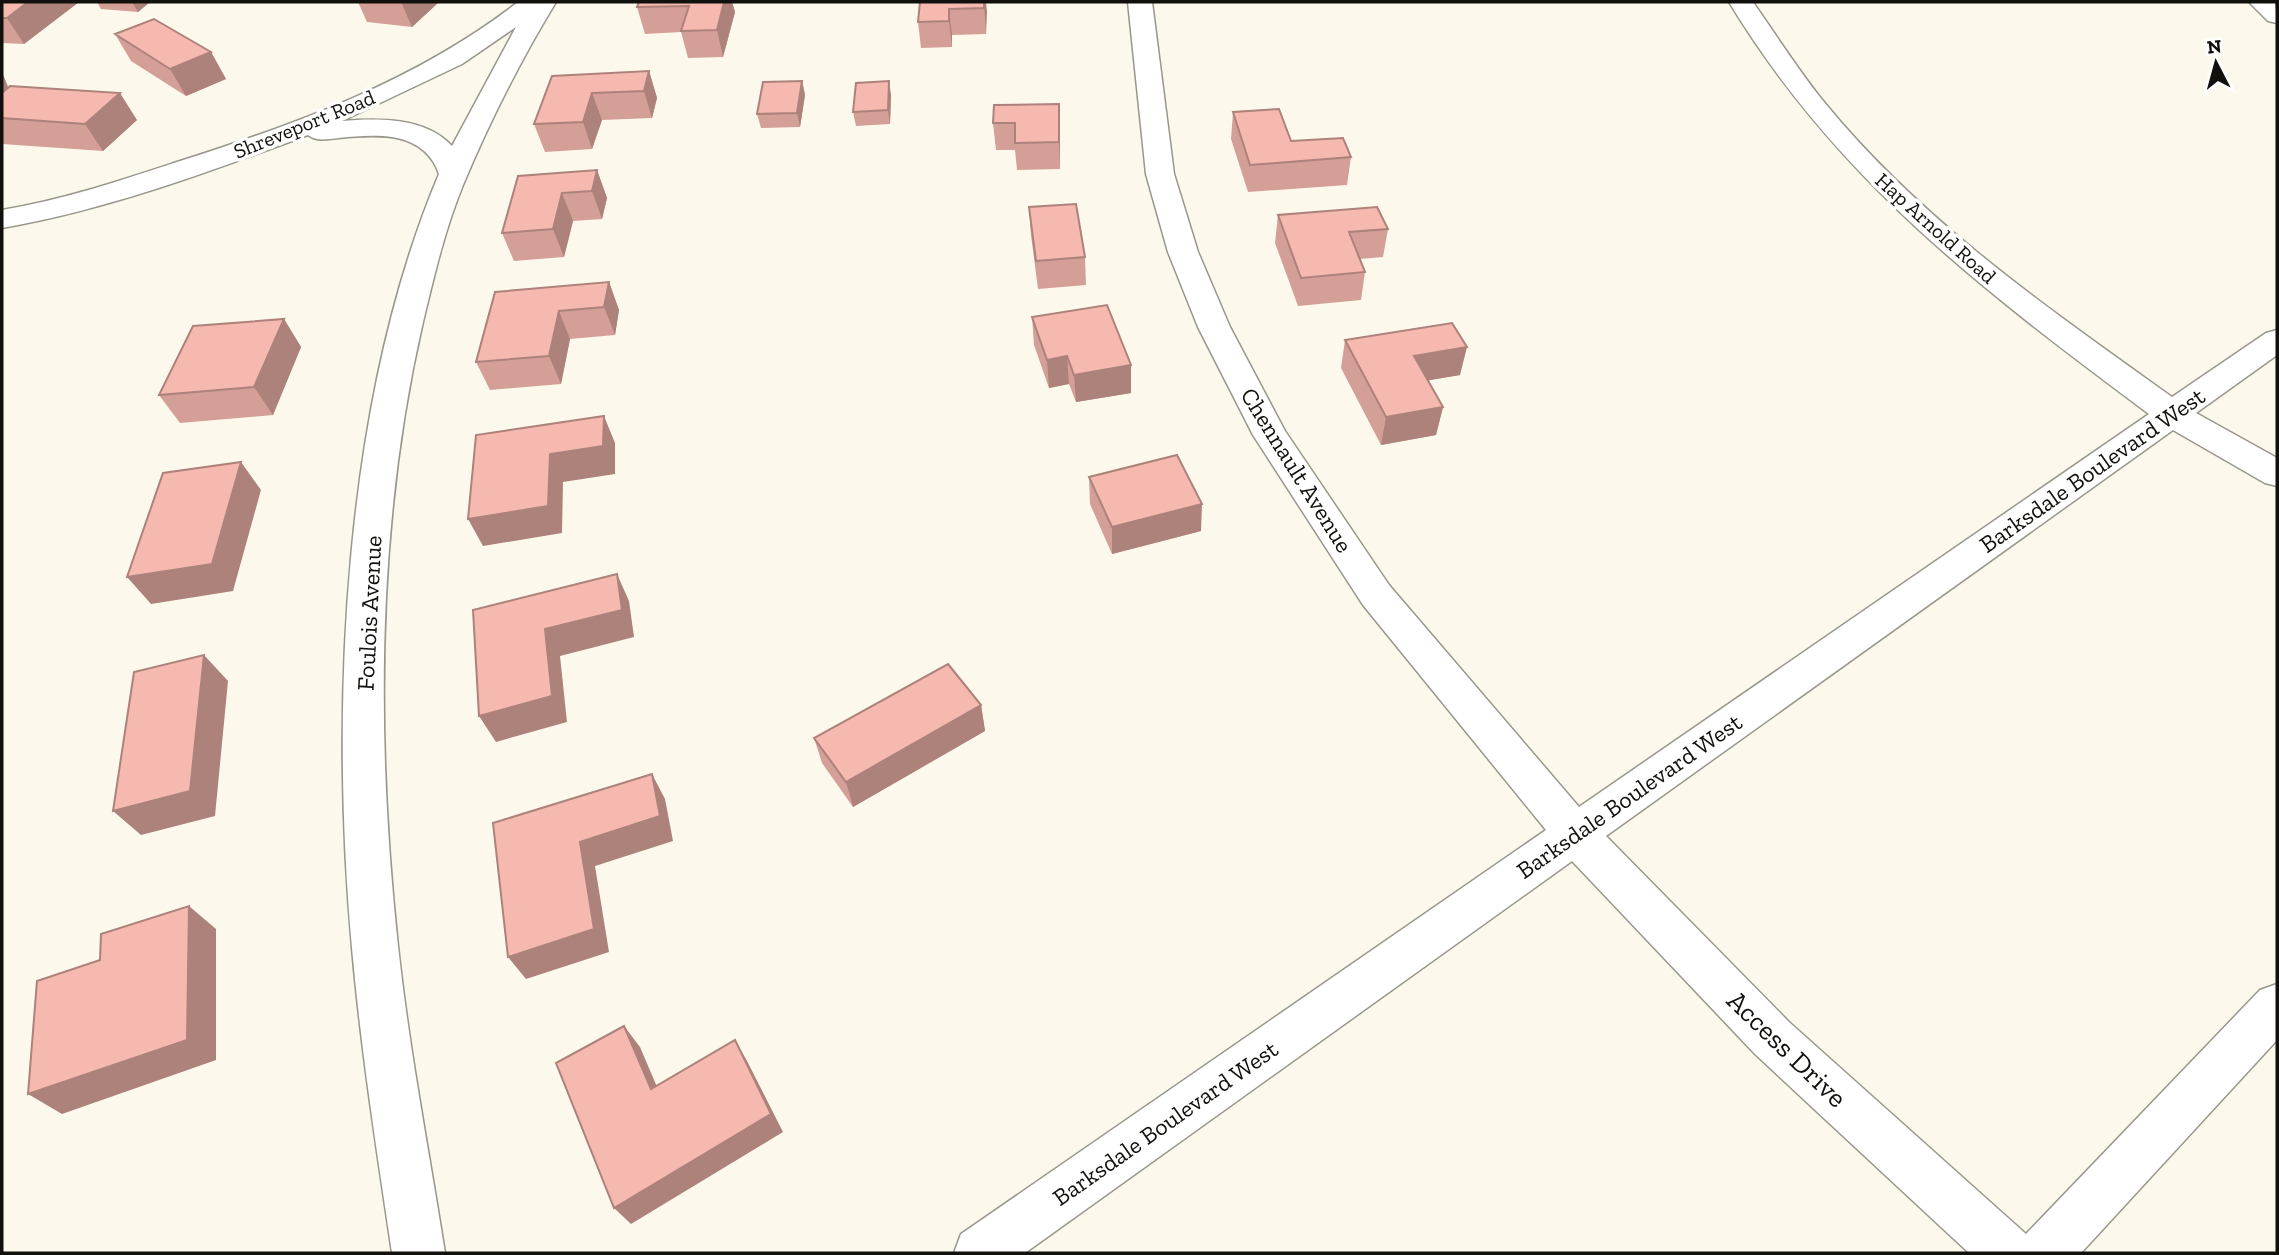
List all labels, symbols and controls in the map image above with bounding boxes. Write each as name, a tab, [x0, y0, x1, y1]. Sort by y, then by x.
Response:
north arrow	[2181, 28, 2251, 98]
text: N	[2206, 34, 2223, 59]
street label: Shreveport Road	[230, 84, 379, 164]
street label: Hap Arnold Road	[1871, 167, 2002, 289]
street label: Barksdale Boulevard West	[1974, 381, 2210, 559]
street label: Chennault Avenue	[1235, 382, 1359, 558]
street label: Foulois Avenue	[350, 535, 388, 691]
street label: Barksdale Boulevard West	[1511, 707, 1747, 885]
street label: Access Drive	[1720, 984, 1854, 1114]
street label: Barksdale Boulevard West	[1047, 1034, 1283, 1212]

